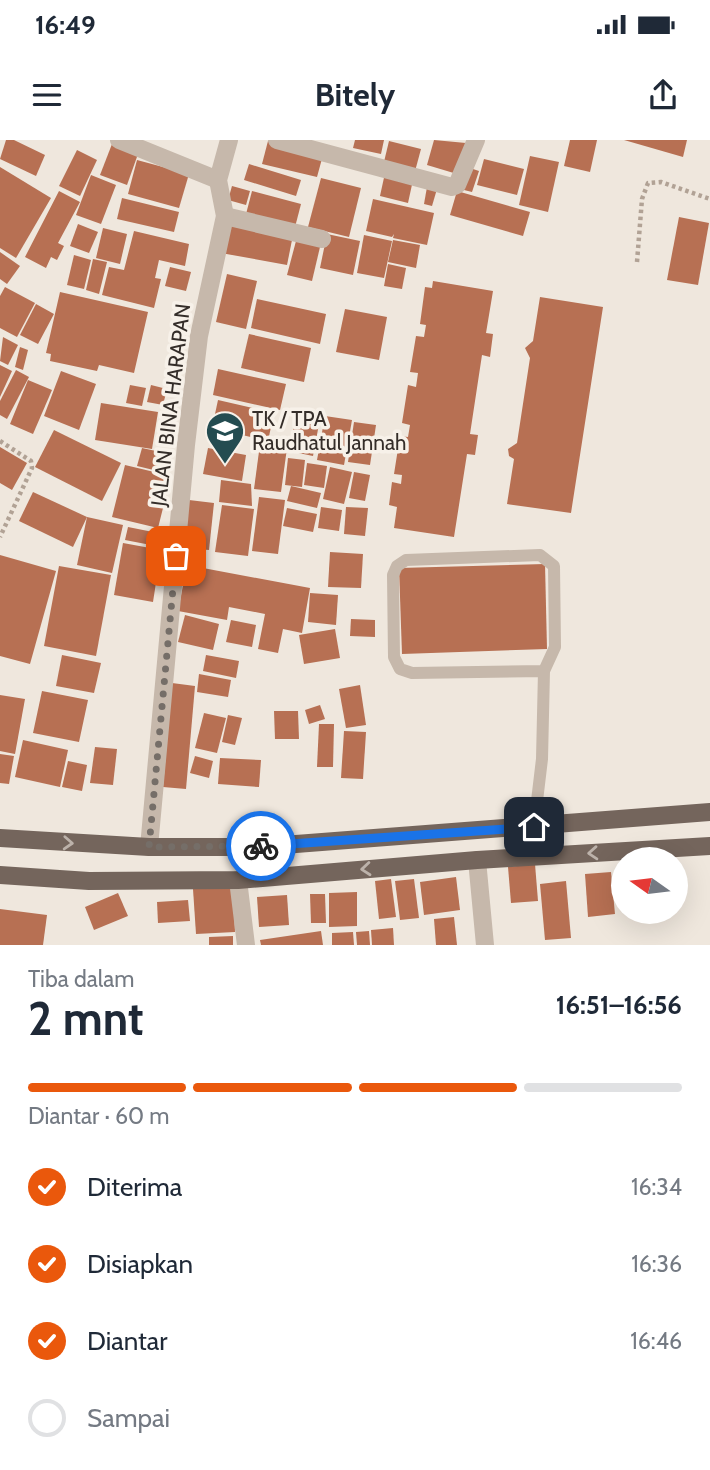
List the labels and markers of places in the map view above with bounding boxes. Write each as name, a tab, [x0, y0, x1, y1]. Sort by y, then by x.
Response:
place label: TK / TPA Raudhatul Jannah	[252, 406, 406, 455]
school or university icon: TK / TPA Raudhatul Jannah	[204, 410, 246, 465]
pin	[146, 526, 206, 586]
pin	[504, 797, 564, 857]

